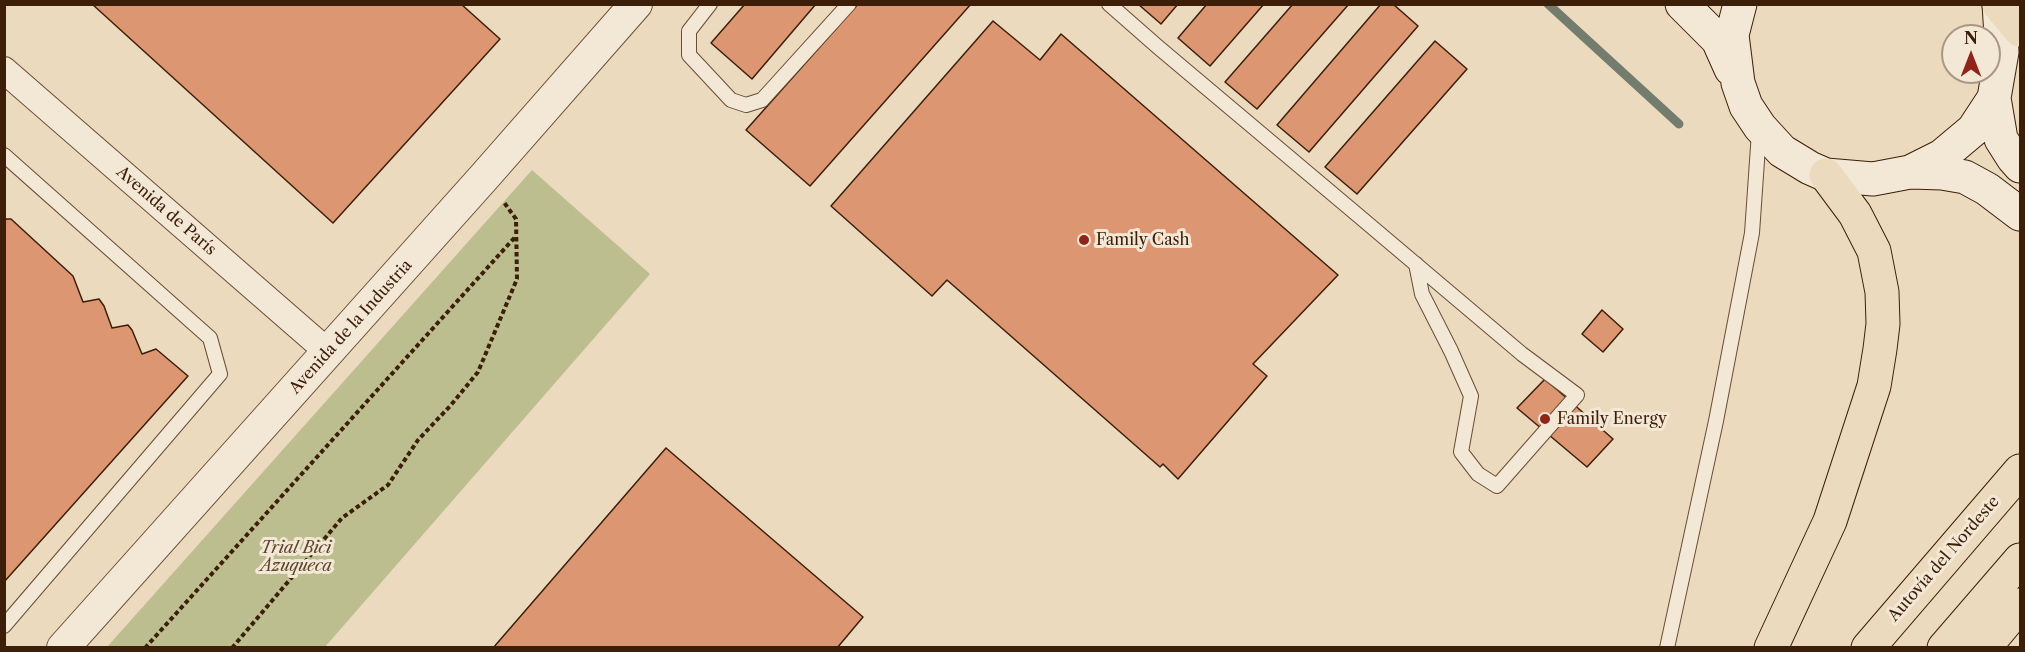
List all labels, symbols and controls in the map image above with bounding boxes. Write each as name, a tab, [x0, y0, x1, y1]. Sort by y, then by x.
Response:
north arrow	[1941, 24, 2001, 84]
text: N	[1964, 28, 1978, 48]
street label: Avenida de París	[112, 163, 220, 259]
place label: Family Cash	[1096, 230, 1190, 250]
marker: Family Cash	[1077, 233, 1091, 247]
street label: Avenida de la Industria	[286, 256, 416, 398]
place label: Family Energy	[1557, 409, 1667, 429]
marker: Family Energy	[1538, 412, 1552, 426]
street label: Autovía del Nordeste	[1884, 492, 2004, 626]
park label: Trial Bici Azuqueca	[260, 538, 332, 576]

